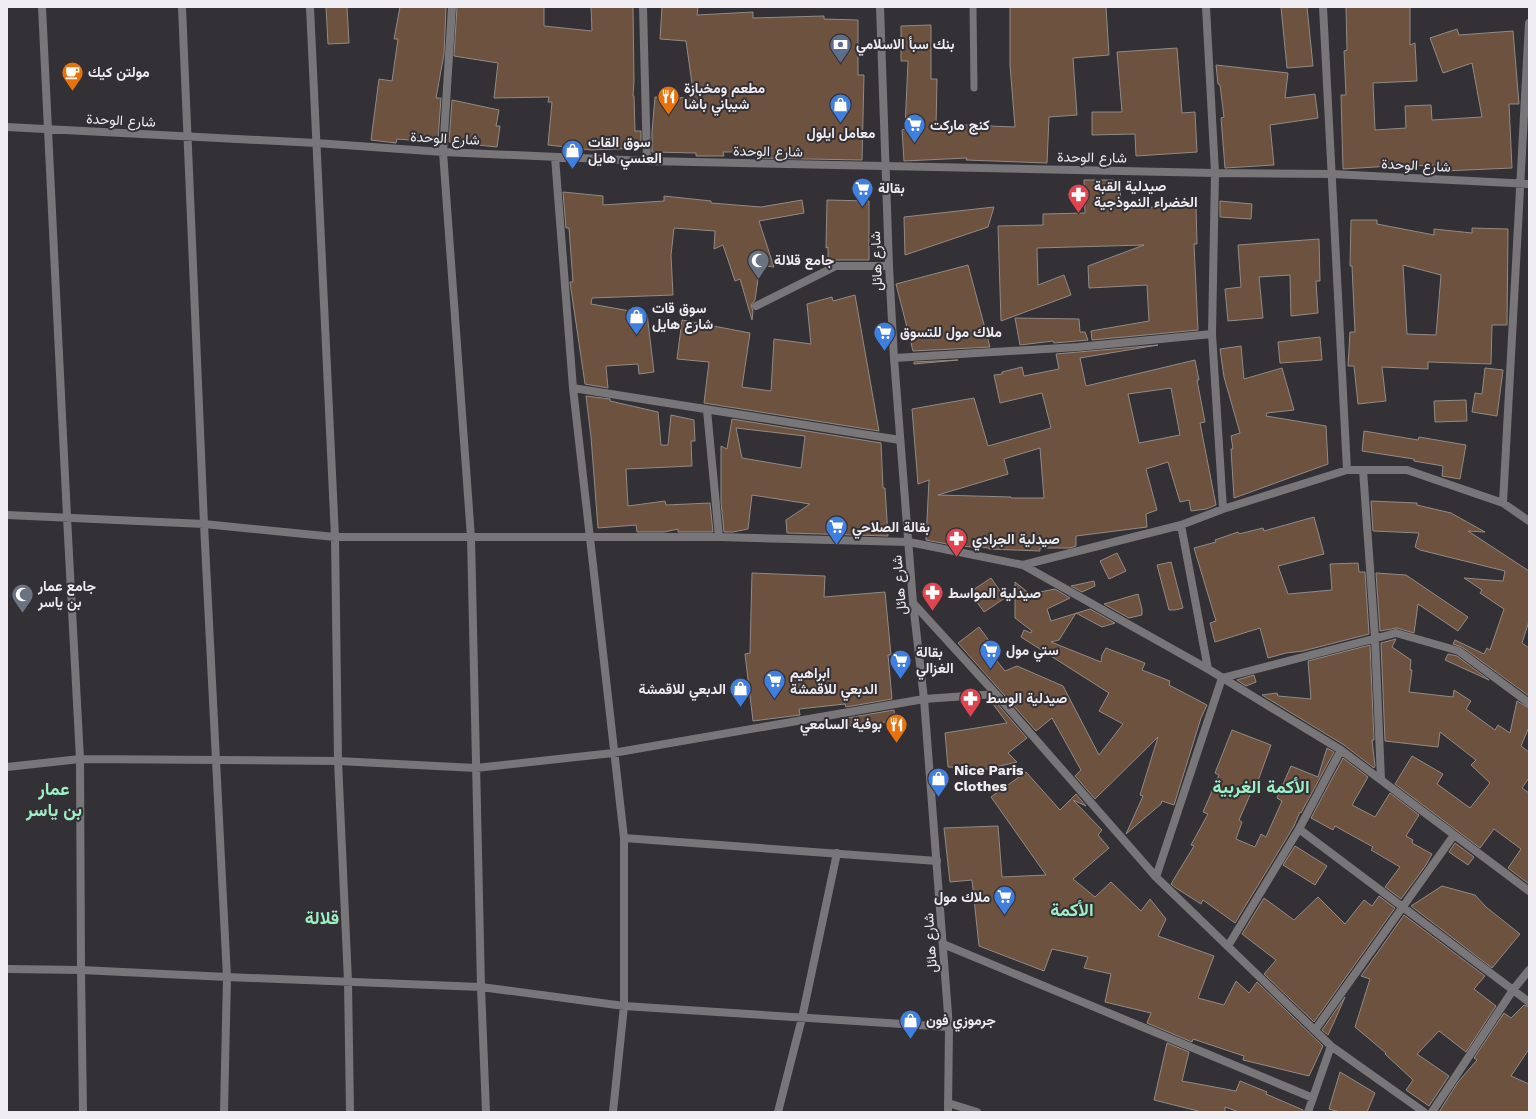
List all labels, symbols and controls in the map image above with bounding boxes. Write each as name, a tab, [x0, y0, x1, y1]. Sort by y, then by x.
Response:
bank icon: بنك سبأ الاسلامي	[828, 31, 854, 64]
place label: بنك سبأ الاسلامي	[856, 36, 955, 56]
cafe icon: مولتن كيك	[59, 59, 85, 92]
place label: مولتن كيك	[88, 64, 150, 81]
place label: مطعم ومخبازة شيباني باشا	[684, 80, 766, 116]
restaurant icon: مطعم ومخبازة شيباني باشا	[656, 83, 682, 116]
shop icon: معامل ايلول	[828, 92, 854, 125]
street label: شارع الوحدة	[86, 110, 156, 133]
supermarket icon: كنج ماركت	[901, 112, 927, 145]
place label: كنج ماركت	[930, 117, 990, 135]
place label: معامل ايلول	[807, 125, 876, 142]
street label: شارع الوحدة	[410, 128, 480, 151]
place label: سوق القات العنسي هايل	[588, 134, 662, 170]
shop icon: سوق القات العنسي هايل	[560, 137, 586, 170]
street label: شارع الوحدة	[733, 142, 803, 163]
street label: شارع الوحدة	[1057, 148, 1127, 169]
street label: شارع الوحدة	[1381, 155, 1451, 178]
supermarket icon: بقالة	[849, 175, 875, 208]
place label: صيدلية القبة الخضراء النموذجية	[1094, 178, 1198, 211]
place label: بقالة	[878, 180, 905, 197]
pharmacy icon: صيدلية القبة الخضراء النموذجية	[1066, 181, 1092, 214]
street label: شارع هائل	[867, 231, 888, 291]
mosque icon: جامع قلالة	[745, 247, 771, 280]
place label: جامع قلالة	[774, 252, 835, 270]
place label: سوق قات شارع هايل	[652, 300, 713, 334]
shop icon: سوق قات شارع هايل	[624, 303, 650, 336]
supermarket icon: ملاك مول للتسوق	[871, 319, 897, 352]
place label: ملاك مول للتسوق	[900, 324, 1002, 341]
supermarket icon: بقالة الصلاحي	[823, 514, 849, 547]
place label: بقالة الصلاحي	[852, 519, 930, 539]
pharmacy icon: صيدلية الجرادي	[944, 526, 970, 559]
place label: صيدلية الجرادي	[972, 531, 1060, 551]
street label: شارع هائل	[888, 554, 913, 616]
place label: جامع عمار بن ياسر	[37, 578, 96, 611]
pharmacy icon: صيدلية المواسط	[920, 580, 946, 613]
mosque icon: جامع عمار بن ياسر	[10, 581, 36, 614]
place label: صيدلية المواسط	[948, 585, 1041, 602]
supermarket icon: ستي مول	[978, 637, 1004, 670]
place label: ستي مول	[1006, 642, 1059, 662]
place label: بقالة الغزالي	[916, 644, 954, 680]
supermarket icon: بقالة الغزالي	[888, 647, 914, 680]
place label: ابراهيم الدبعي للاقمشة	[790, 665, 878, 701]
supermarket icon: ابراهيم الدبعي للاقمشة	[761, 668, 787, 701]
shop icon: الدبعي للاقمشة	[728, 676, 754, 709]
place label: الدبعي للاقمشة	[638, 681, 726, 701]
pharmacy icon: صيدلية الوسط	[958, 685, 984, 718]
place label: صيدلية الوسط	[986, 690, 1068, 707]
restaurant icon: بوفية السامعي	[884, 711, 910, 744]
place label: بوفية السامعي	[800, 716, 882, 736]
place label: Nice Paris Clothes	[954, 762, 1024, 794]
shop icon: Nice Paris Clothes	[925, 765, 951, 798]
district label: الأكمة الغربية	[1212, 776, 1310, 798]
district label: عمار بن ياسر	[25, 778, 82, 821]
supermarket icon: ملاك مول	[992, 884, 1018, 917]
place label: ملاك مول	[934, 889, 990, 906]
district label: الأكمة	[1050, 899, 1094, 920]
district label: قلالة	[305, 907, 339, 928]
street label: شارع هائل	[920, 912, 943, 973]
shop icon: جرموزي فون	[897, 1007, 923, 1040]
place label: جرموزي فون	[926, 1012, 996, 1032]

